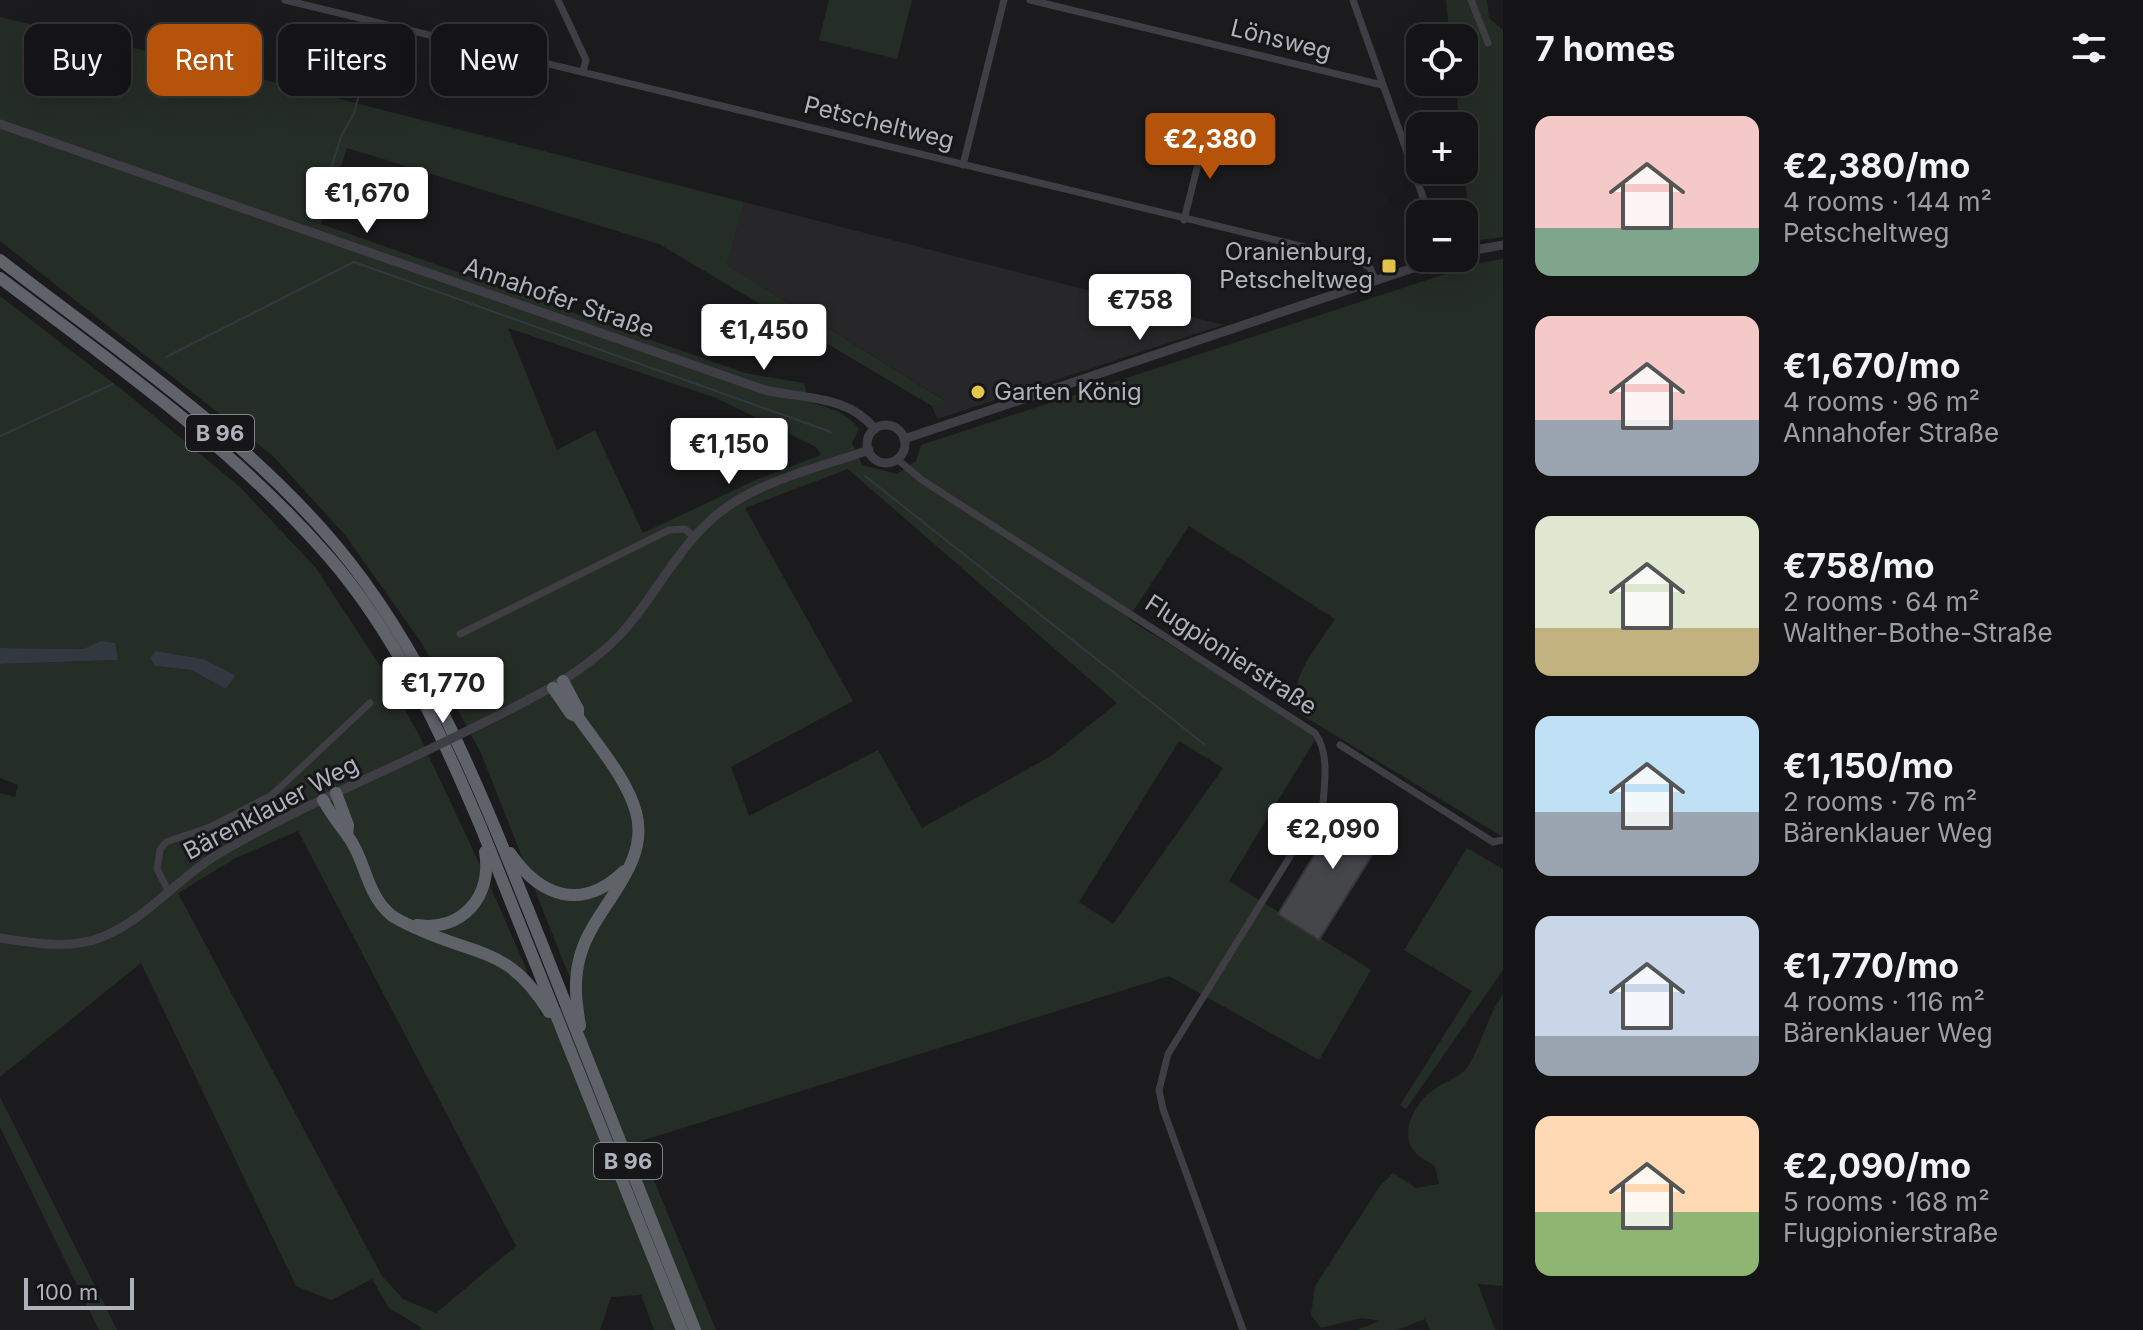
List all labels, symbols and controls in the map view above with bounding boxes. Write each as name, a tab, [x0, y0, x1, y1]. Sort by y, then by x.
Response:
street label: Lönsweg	[1228, 13, 1334, 66]
chip: Buy	[24, 24, 131, 96]
chip: Rent	[147, 24, 262, 96]
chip: Filters	[278, 24, 415, 96]
chip: New	[431, 24, 547, 96]
map controls	[1406, 24, 1478, 272]
button: locate	[1406, 24, 1478, 96]
icon: filters	[2067, 26, 2111, 70]
text: 7 homes	[1535, 28, 1675, 69]
street label: Petscheltweg	[801, 90, 957, 155]
button: +	[1406, 112, 1478, 184]
pin: €2,380	[1145, 113, 1275, 181]
text: €2,380	[1163, 123, 1257, 154]
text: €2,380/mo	[1783, 145, 1970, 186]
icon: home	[1599, 148, 1695, 244]
pin: €1,670	[302, 167, 432, 235]
text: €1,670	[324, 177, 410, 208]
text: 4 rooms · 144 m²	[1783, 186, 1992, 217]
button: −	[1406, 200, 1478, 272]
text: Petscheltweg	[1783, 217, 1949, 248]
place label: Oranienburg, Petscheltweg	[1219, 237, 1373, 294]
street label: Annahofer Straße	[460, 251, 658, 344]
marker: Oranienburg, Petscheltweg	[1380, 257, 1398, 275]
pin: €758	[1093, 274, 1187, 342]
text: €758	[1107, 284, 1173, 315]
pin: €1,450	[699, 304, 829, 372]
text: €1,450	[719, 314, 809, 345]
text: €1,670/mo	[1783, 345, 1961, 386]
icon: home	[1599, 348, 1695, 444]
place label: Garten König	[994, 377, 1142, 406]
marker: Garten König	[969, 383, 987, 401]
text: 4 rooms · 96 m²	[1783, 386, 1980, 417]
road number: B 96	[186, 415, 254, 451]
text: Annahofer Straße	[1783, 417, 1999, 448]
pin: €1,150	[664, 418, 794, 486]
text: €1,150	[689, 428, 769, 459]
text: €758/mo	[1783, 545, 1935, 586]
icon: home	[1599, 548, 1695, 644]
text: 2 rooms · 64 m²	[1783, 586, 1980, 617]
street label: Flugpionierstraße	[1140, 588, 1322, 721]
text: Walther-Bothe-Straße	[1783, 617, 2053, 648]
pin: €1,770	[378, 657, 508, 725]
text: €1,770	[401, 667, 485, 698]
text: €1,150/mo	[1783, 745, 1954, 786]
icon: home	[1599, 748, 1695, 844]
street label: Bärenklauer Weg	[179, 749, 363, 866]
text: 2 rooms · 76 m²	[1783, 786, 1977, 817]
pin: €2,090	[1268, 803, 1398, 871]
text: €2,090	[1286, 813, 1380, 844]
text: Bärenklauer Weg	[1783, 817, 1993, 848]
text: €1,770/mo	[1783, 945, 1959, 986]
icon: home	[1599, 948, 1695, 1044]
text: 4 rooms · 116 m²	[1783, 986, 1985, 1017]
text: Bärenklauer Weg	[1783, 1017, 1993, 1048]
road number: B 96	[594, 1143, 662, 1179]
text: €2,090/mo	[1783, 1145, 1971, 1186]
icon: home	[1599, 1148, 1695, 1244]
text: 5 rooms · 168 m²	[1783, 1186, 1990, 1217]
text: Flugpionierstraße	[1783, 1217, 1998, 1248]
scale bar	[24, 1274, 134, 1310]
text: 100 m	[36, 1279, 98, 1305]

